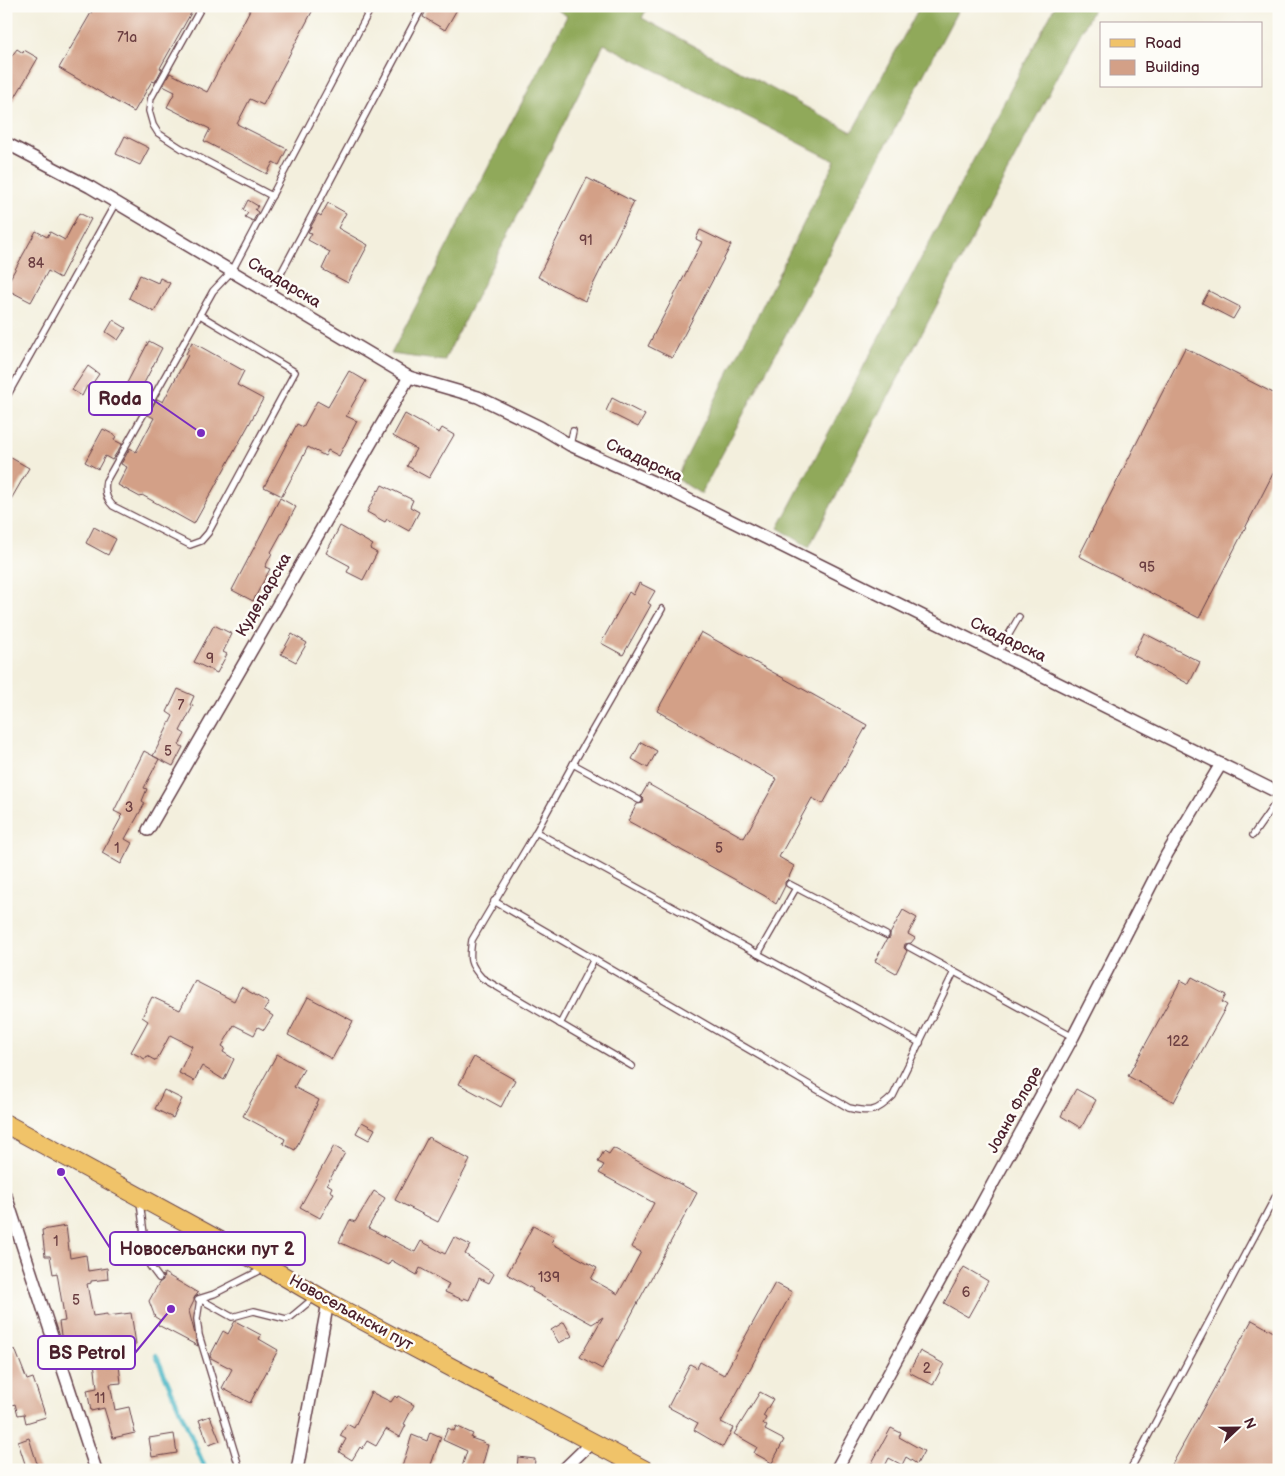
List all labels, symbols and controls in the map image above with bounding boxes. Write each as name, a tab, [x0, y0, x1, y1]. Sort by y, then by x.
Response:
legend	[1100, 22, 1262, 88]
house number: 71a	[117, 29, 137, 46]
text: Road	[1145, 34, 1181, 53]
text: Building	[1145, 58, 1200, 77]
house number: 91	[579, 232, 593, 249]
street label: Скадарска	[244, 254, 325, 313]
house number: 84	[28, 255, 45, 272]
callout: Roda	[89, 382, 152, 415]
text: Roda	[98, 389, 142, 410]
street label: Скадарска	[603, 435, 686, 487]
street label: Кудељарска	[232, 549, 296, 640]
house number: 95	[1139, 559, 1155, 576]
street label: Скадарска	[967, 613, 1050, 667]
house number: 9	[206, 650, 214, 667]
house number: 7	[178, 697, 185, 714]
house number: 5	[164, 743, 172, 760]
house number: 3	[125, 799, 133, 816]
house number: 1	[114, 840, 120, 857]
house number: 5	[715, 840, 723, 857]
house number: 122	[1167, 1033, 1190, 1050]
street label: Јоана Флоре	[983, 1063, 1047, 1157]
callout: Новосељански пут 2	[110, 1232, 305, 1265]
house number: 1	[53, 1233, 59, 1250]
text: Новосељански пут 2	[120, 1239, 295, 1260]
house number: 139	[538, 1269, 560, 1286]
street label: Новосељански пут	[286, 1271, 417, 1355]
house number: 6	[962, 1284, 971, 1301]
house number: 5	[72, 1292, 80, 1309]
callout: BS Petrol	[38, 1336, 135, 1369]
text: BS Petrol	[49, 1343, 125, 1364]
house number: 2	[923, 1360, 932, 1377]
house number: 11	[95, 1390, 105, 1407]
north arrow	[1212, 1404, 1262, 1454]
text: N	[1240, 1415, 1259, 1431]

